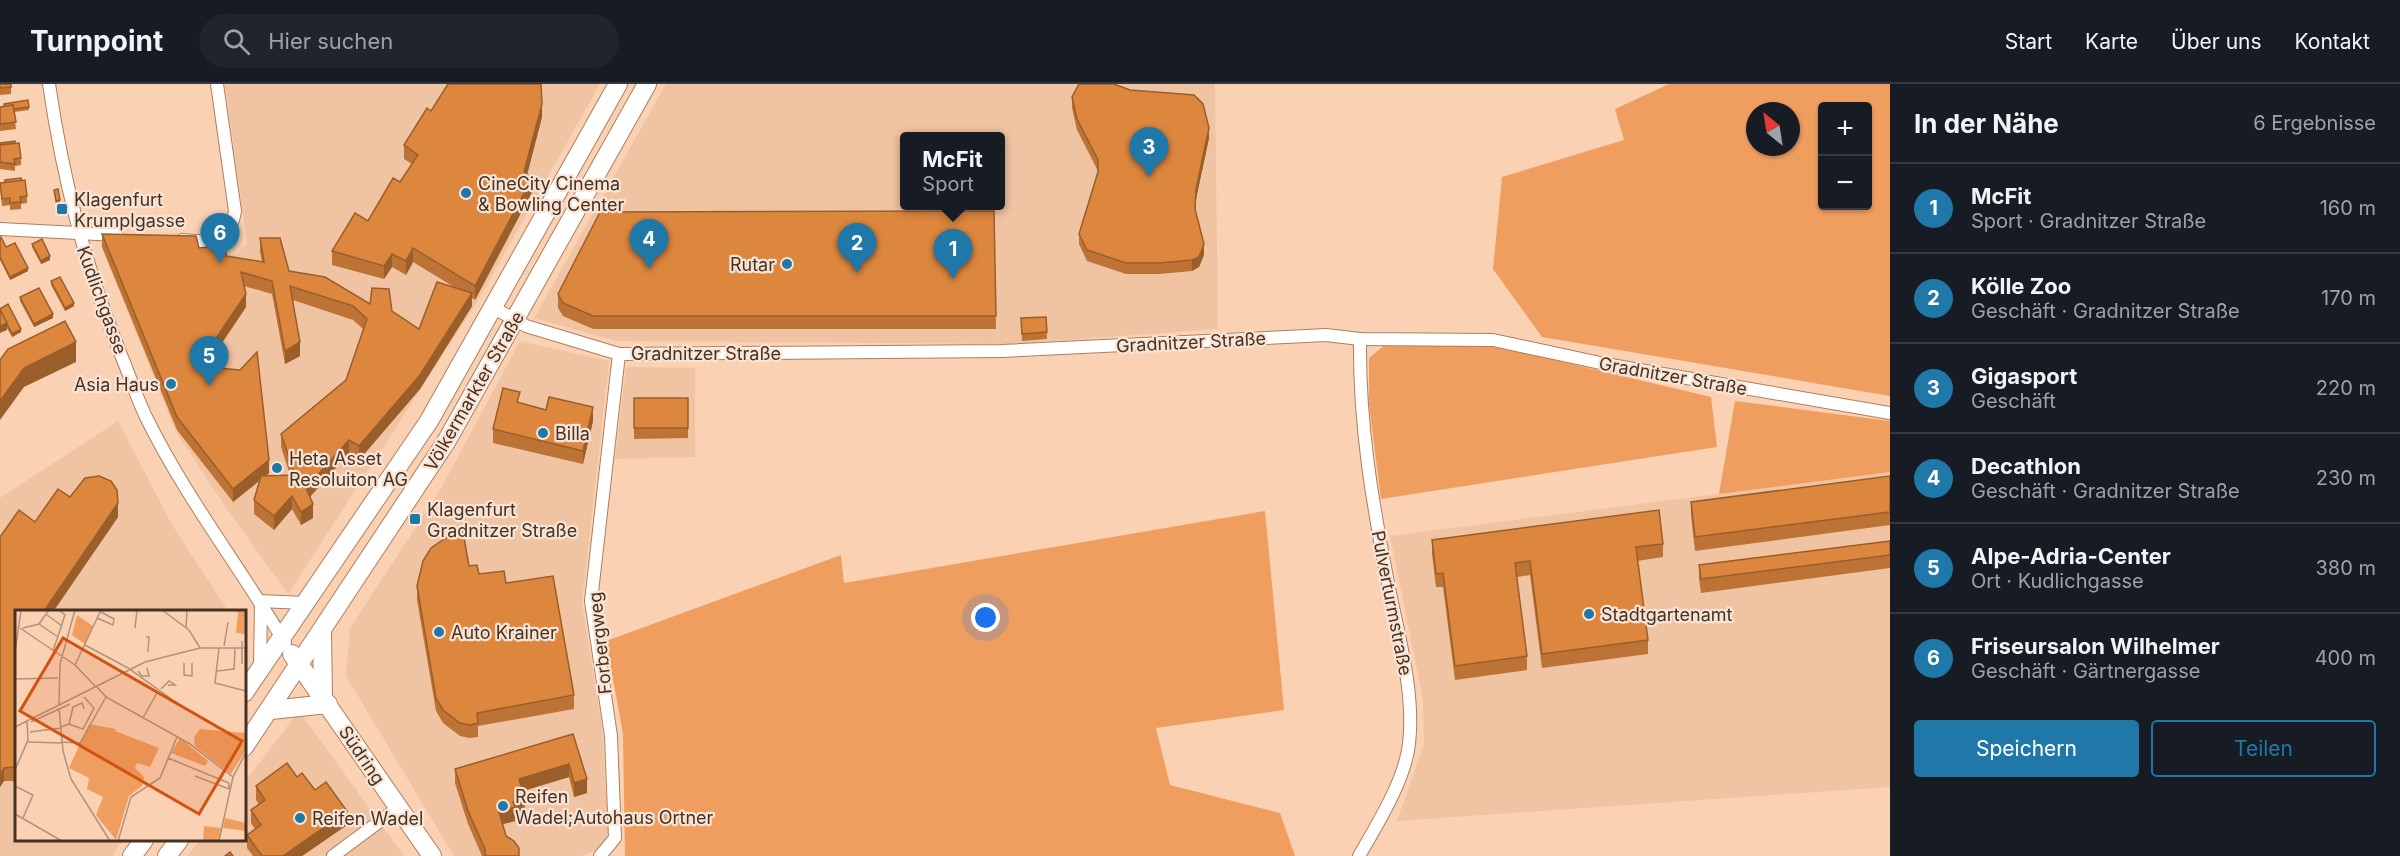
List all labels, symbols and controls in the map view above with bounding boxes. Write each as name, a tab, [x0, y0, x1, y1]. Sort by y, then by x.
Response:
search box	[199, 14, 619, 68]
text: Turnpoint	[30, 24, 163, 58]
icon: search	[220, 25, 253, 58]
text: Hier suchen	[268, 28, 393, 54]
text: Start	[2005, 29, 2052, 54]
text: Karte	[2085, 29, 2138, 54]
text: Über uns	[2171, 29, 2262, 54]
text: Kontakt	[2295, 29, 2370, 54]
north arrow	[1746, 102, 1800, 156]
map controls	[1818, 102, 1872, 210]
button: +	[1818, 102, 1872, 156]
text: In der Nähe	[1914, 108, 2059, 139]
text: 6 Ergebnisse	[2253, 111, 2376, 135]
pin: 3	[1130, 128, 1168, 177]
popup	[900, 132, 1005, 210]
text: McFit	[922, 146, 983, 172]
button: −	[1818, 156, 1872, 210]
text: Sport	[922, 172, 974, 196]
place label: CineCity Cinema & Bowling Center	[478, 173, 625, 215]
text: McFit	[1971, 183, 2031, 209]
marker: CineCity Cinema & Bowling Center	[459, 186, 473, 200]
place label: Klagenfurt Krumplgasse	[74, 189, 185, 231]
text: 1	[1929, 196, 1938, 220]
text: 160 m	[2320, 196, 2376, 220]
marker: Klagenfurt Krumplgasse	[55, 202, 69, 216]
text: Sport · Gradnitzer Straße	[1971, 209, 2206, 233]
pin: 6	[200, 214, 240, 263]
pin: 4	[630, 220, 668, 269]
pin: 2	[838, 224, 876, 273]
pin: 1	[934, 230, 972, 279]
street label: Kudlichgasse	[73, 243, 131, 357]
place label: Rutar	[730, 254, 775, 275]
marker: Rutar	[780, 257, 794, 271]
text: Kölle Zoo	[1971, 273, 2071, 299]
text: 2	[1927, 286, 1940, 310]
text: 170 m	[2321, 286, 2376, 310]
text: Geschäft · Gradnitzer Straße	[1971, 299, 2240, 323]
street label: Völkermarkter Straße	[420, 308, 528, 474]
street label: Gradnitzer Straße	[1115, 328, 1267, 356]
pin: 5	[190, 336, 228, 386]
street label: Gradnitzer Straße	[631, 343, 781, 364]
street label: Gradnitzer Straße	[1597, 353, 1749, 399]
text: Gigasport	[1971, 363, 2077, 389]
place label: Asia Haus	[74, 374, 159, 395]
text: 3	[1927, 376, 1940, 400]
text: 220 m	[2316, 376, 2376, 400]
marker: Asia Haus	[164, 377, 178, 391]
text: Geschäft	[1971, 389, 2056, 413]
place label: Billa	[555, 423, 590, 444]
marker: Billa	[536, 426, 550, 440]
place label: Heta Asset Resoluiton AG	[289, 448, 408, 490]
text: Decathlon	[1971, 453, 2081, 479]
marker: Heta Asset Resoluiton AG	[270, 461, 284, 475]
text: 4	[1927, 466, 1940, 490]
text: 230 m	[2316, 466, 2376, 490]
text: Geschäft · Gradnitzer Straße	[1971, 479, 2240, 503]
place label: Klagenfurt Gradnitzer Straße	[427, 499, 577, 541]
marker: Klagenfurt Gradnitzer Straße	[408, 512, 422, 526]
street label: Pulverturmstraße	[1368, 529, 1416, 677]
text: Alpe-Adria-Center	[1971, 543, 2171, 569]
text: 5	[1927, 556, 1940, 580]
text: 380 m	[2316, 556, 2376, 580]
text: Ort · Kudlichgasse	[1971, 569, 2144, 593]
street label: Forbergweg	[584, 591, 616, 695]
your location	[971, 603, 1000, 632]
place label: Stadtgartenamt	[1601, 604, 1733, 625]
marker: Stadtgartenamt	[1582, 607, 1596, 621]
inset map	[15, 610, 246, 841]
place label: Auto Krainer	[451, 622, 557, 643]
marker: Auto Krainer	[432, 625, 446, 639]
text: Friseursalon Wilhelmer	[1971, 633, 2220, 659]
text: 6	[1927, 646, 1940, 670]
text: 400 m	[2315, 646, 2376, 670]
text: Geschäft · Gärtnergasse	[1971, 659, 2200, 683]
button: Speichern	[1914, 720, 2139, 777]
button: Teilen	[2151, 720, 2376, 777]
street label: Südring	[335, 722, 389, 788]
place label: Reifen Wadel;Autohaus Ortner	[515, 786, 714, 828]
marker: Reifen Wadel;Autohaus Ortner	[496, 799, 510, 813]
place label: Reifen Wadel	[312, 808, 423, 829]
marker: Reifen Wadel	[293, 811, 307, 825]

